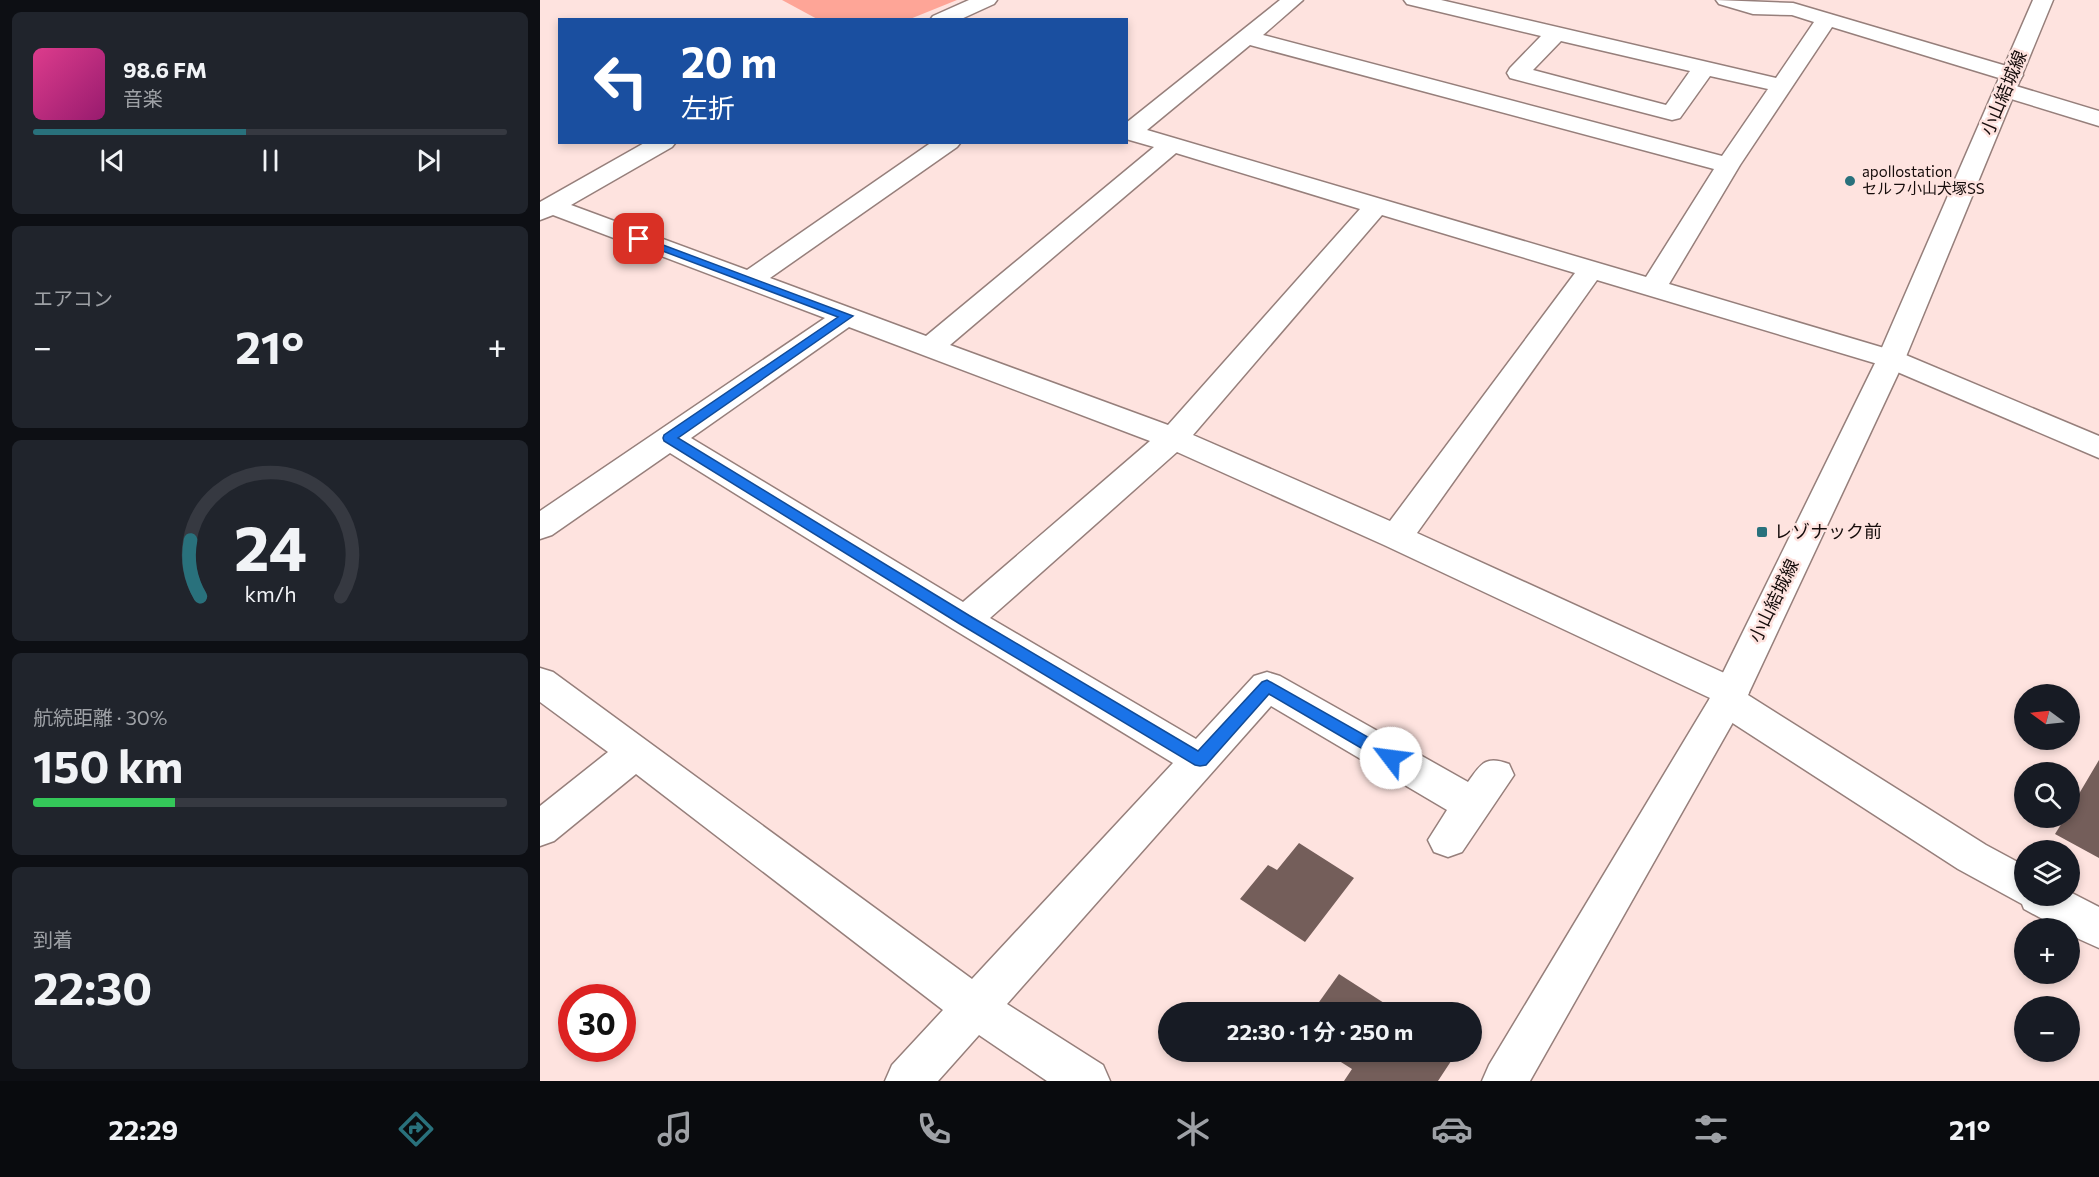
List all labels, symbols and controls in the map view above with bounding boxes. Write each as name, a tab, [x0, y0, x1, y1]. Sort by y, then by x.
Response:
text: 20 m	[681, 35, 777, 87]
icon: left	[582, 42, 660, 120]
street label: 小山結城線	[1975, 47, 2031, 138]
text: 98.6 FM	[123, 56, 207, 83]
text: 音楽	[123, 86, 163, 110]
text: 左折	[681, 91, 735, 124]
icon: previous	[96, 144, 129, 177]
icon: pause	[254, 144, 287, 177]
icon: next	[412, 144, 445, 177]
place label: apollostation セルフ小山犬塚SS	[1862, 162, 1985, 197]
marker: apollostation セルフ小山犬塚SS	[1843, 174, 1857, 188]
pin	[613, 213, 664, 264]
icon: arrive	[622, 222, 655, 255]
text: エアコン	[33, 286, 113, 310]
text: 21°	[235, 318, 304, 373]
text: −	[33, 325, 52, 366]
text: +	[488, 325, 507, 366]
text: 24	[234, 509, 306, 585]
place label: レゾナック前	[1774, 520, 1882, 542]
marker: レゾナック前	[1755, 525, 1769, 539]
street label: 小山結城線	[1743, 555, 1803, 646]
text: km/h	[244, 581, 296, 607]
north arrow	[2014, 684, 2080, 750]
map controls	[2014, 684, 2080, 1062]
text: 航続距離 · 30%	[33, 705, 167, 729]
position arrow	[1359, 726, 1423, 790]
text: 150 km	[33, 737, 183, 792]
button: search	[2014, 762, 2080, 828]
button: layers	[2014, 840, 2080, 906]
button: +	[2014, 918, 2080, 984]
text: 到着	[33, 927, 73, 951]
text: 22:30	[33, 959, 152, 1014]
speed limit sign: 30	[558, 984, 636, 1062]
button: −	[2014, 996, 2080, 1062]
text: 22:30 · 1 分 · 250 m	[1227, 1018, 1413, 1045]
icon: directions	[395, 1108, 437, 1150]
icon: music	[654, 1108, 696, 1150]
icon: phone	[913, 1108, 955, 1150]
icon: climate	[1172, 1108, 1214, 1150]
icon: car	[1431, 1108, 1473, 1150]
icon: filters	[1690, 1108, 1732, 1150]
text: 22:29	[108, 1113, 178, 1146]
text: 21°	[1949, 1113, 1990, 1146]

